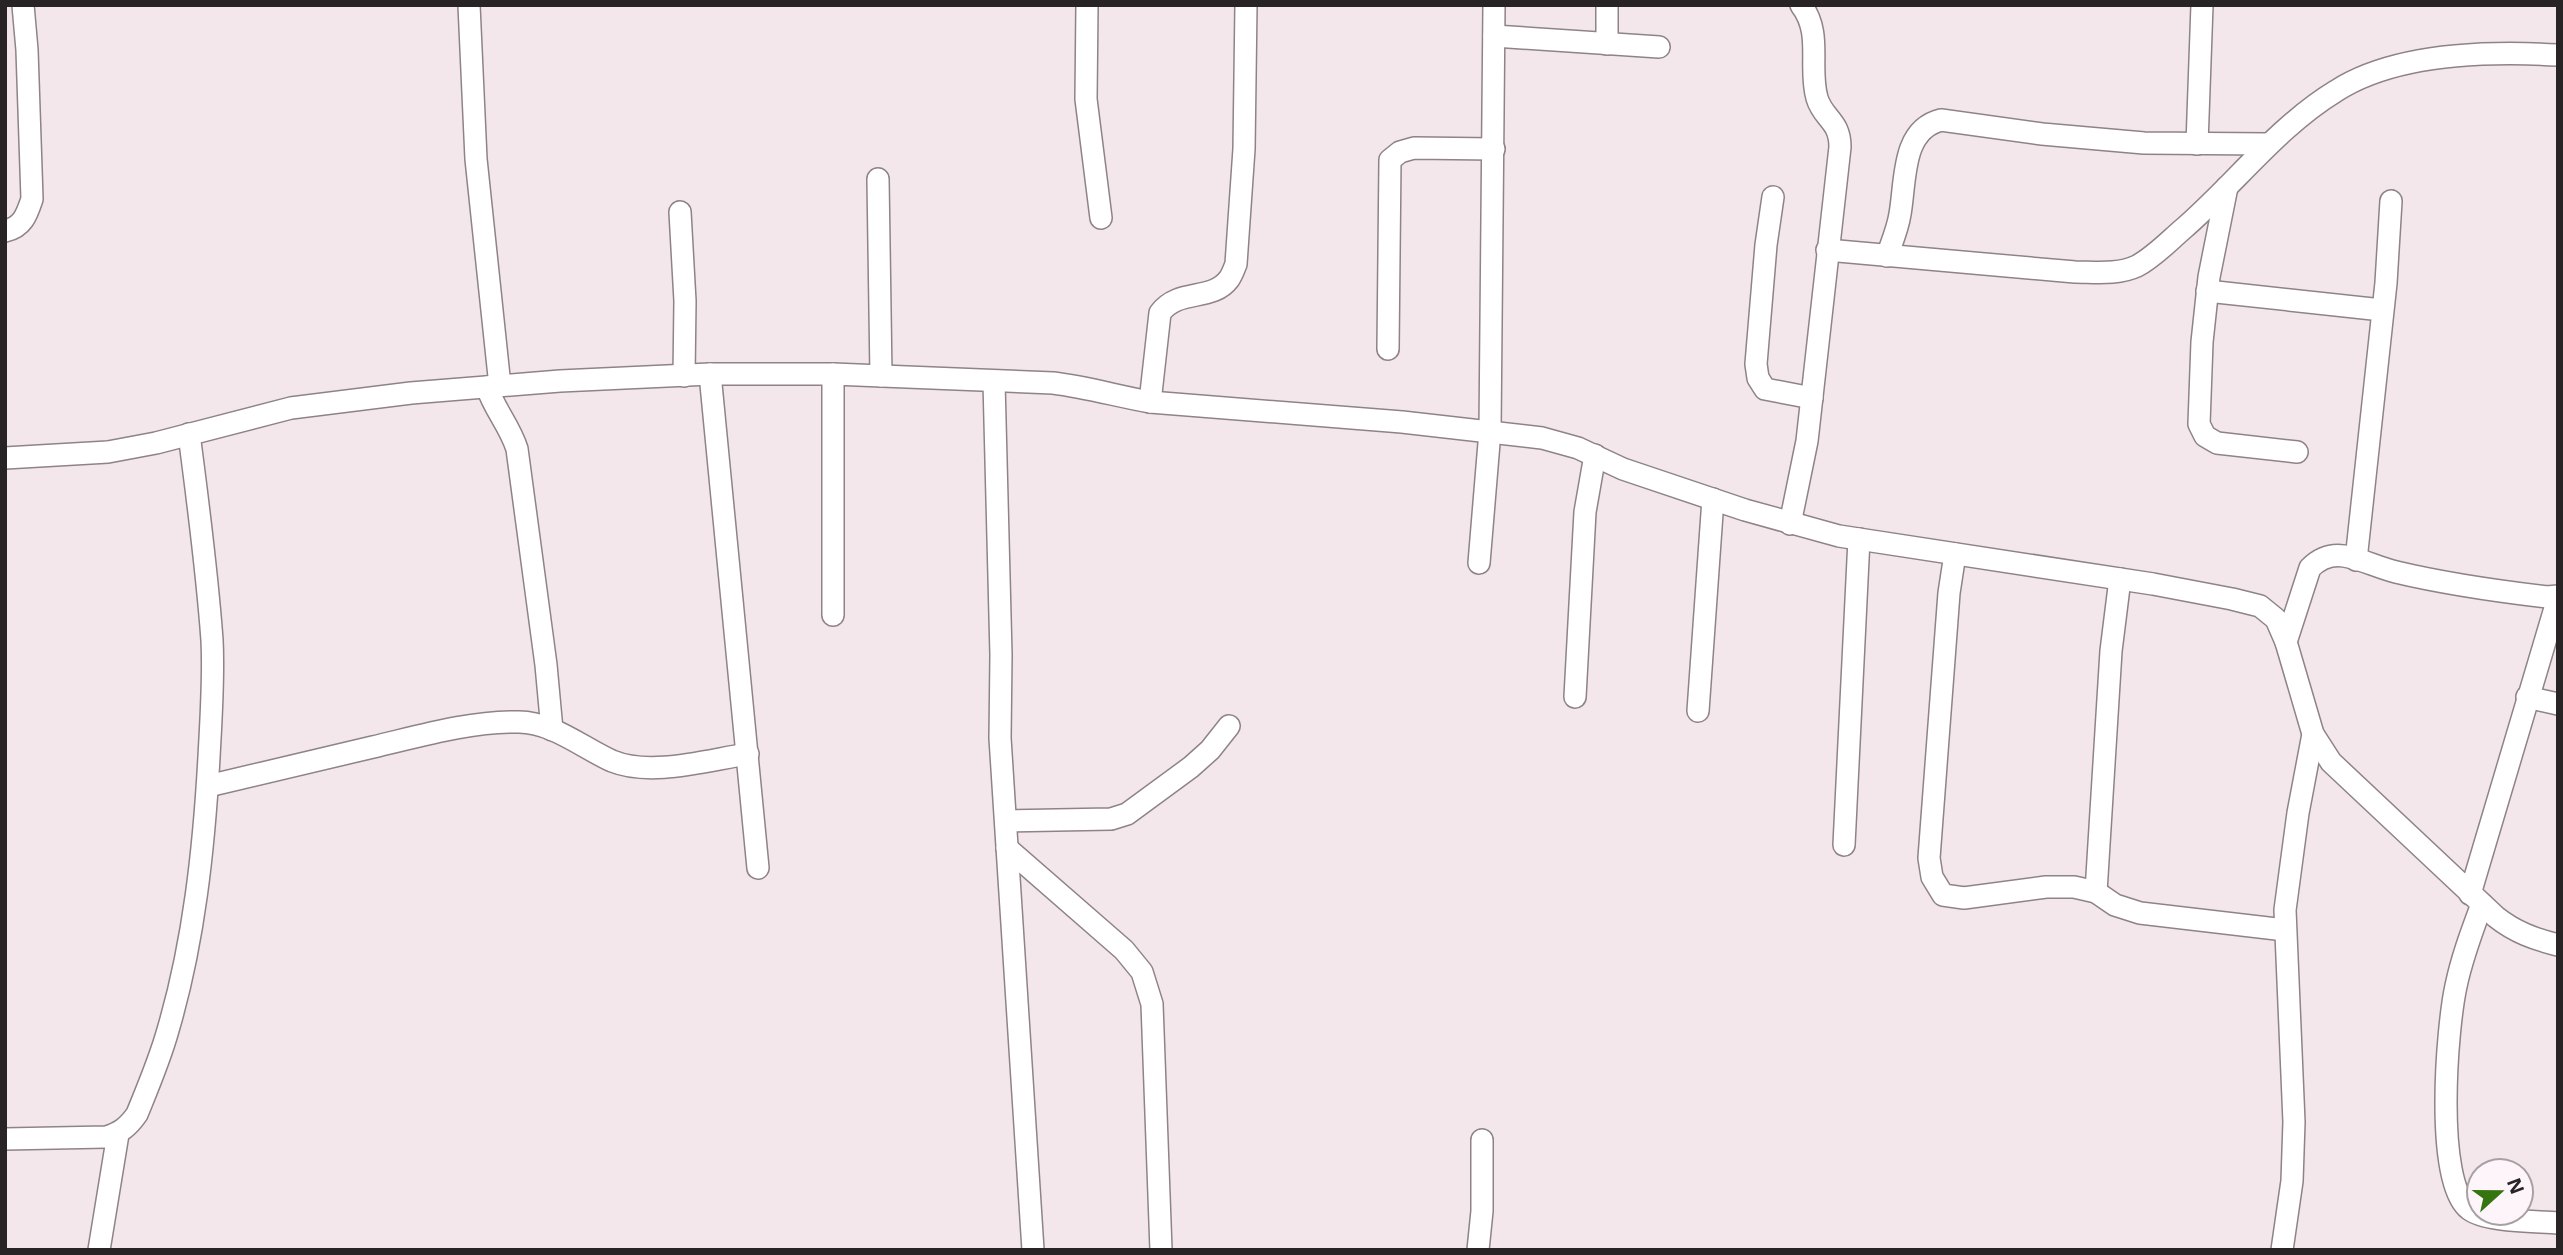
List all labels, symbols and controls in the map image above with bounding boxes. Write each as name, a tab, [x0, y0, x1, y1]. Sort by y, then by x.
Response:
north arrow	[2465, 1157, 2535, 1227]
text: N	[2501, 1174, 2531, 1198]

